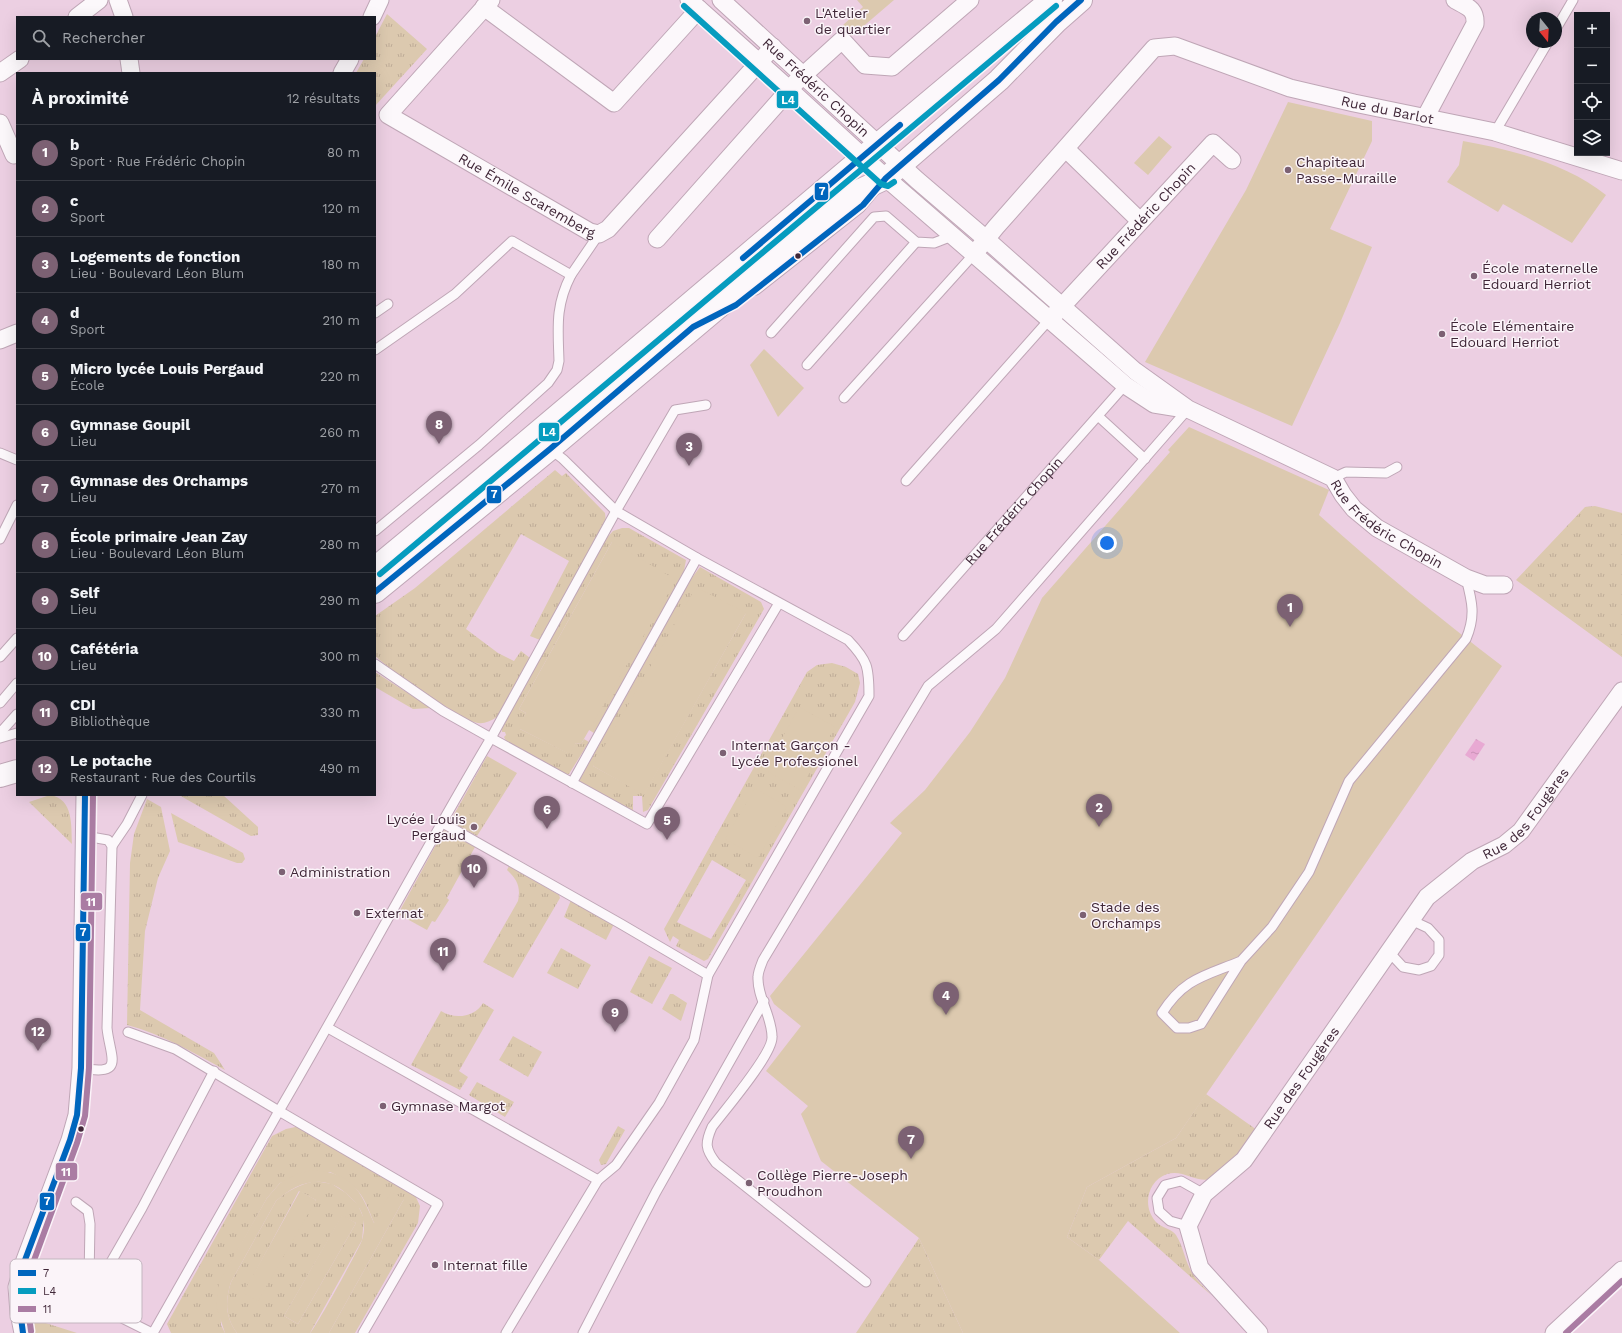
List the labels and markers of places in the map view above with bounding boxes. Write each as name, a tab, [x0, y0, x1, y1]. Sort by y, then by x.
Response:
place label: L'Atelier de quartier	[815, 5, 891, 37]
marker: L'Atelier de quartier	[802, 16, 812, 26]
place label: Chapiteau Passe-Muraille	[1296, 154, 1397, 186]
marker: Chapiteau Passe-Muraille	[1283, 165, 1293, 175]
unlabelled marker	[793, 251, 803, 261]
place label: École maternelle Edouard Herriot	[1482, 260, 1598, 292]
marker: École maternelle Edouard Herriot	[1469, 271, 1479, 281]
place label: École Elémentaire Edouard Herriot	[1450, 318, 1574, 350]
marker: École Elémentaire Edouard Herriot	[1437, 329, 1447, 339]
pin: 8	[426, 411, 452, 444]
pin: 3	[676, 433, 702, 466]
pin: 1	[1277, 594, 1303, 627]
place label: Internat Garçon - Lycée Professionel	[731, 737, 858, 769]
marker: Internat Garçon - Lycée Professionel	[718, 748, 728, 758]
pin: 2	[1086, 794, 1112, 827]
pin: 6	[534, 796, 560, 829]
pin: 5	[654, 807, 680, 840]
place label: Lycée Louis Pergaud	[387, 811, 466, 843]
marker: Lycée Louis Pergaud	[469, 822, 479, 832]
pin: 10	[461, 855, 487, 888]
place label: Administration	[290, 864, 390, 880]
marker: Administration	[277, 867, 287, 877]
place label: Stade des Orchamps	[1091, 899, 1161, 931]
place label: Externat	[365, 905, 423, 921]
marker: Externat	[352, 908, 362, 918]
marker: Stade des Orchamps	[1078, 910, 1088, 920]
pin: 11	[430, 938, 456, 971]
pin: 4	[933, 982, 959, 1015]
pin: 9	[602, 999, 628, 1032]
pin: 12	[25, 1018, 51, 1051]
place label: Gymnase Margot	[391, 1098, 505, 1114]
marker: Gymnase Margot	[378, 1101, 388, 1111]
unlabelled marker	[76, 1124, 86, 1134]
pin: 7	[898, 1126, 924, 1159]
place label: Collège Pierre-Joseph Proudhon	[757, 1167, 908, 1199]
marker: Collège Pierre-Joseph Proudhon	[744, 1178, 754, 1188]
place label: Internat fille	[443, 1257, 528, 1273]
marker: Internat fille	[430, 1260, 440, 1270]

